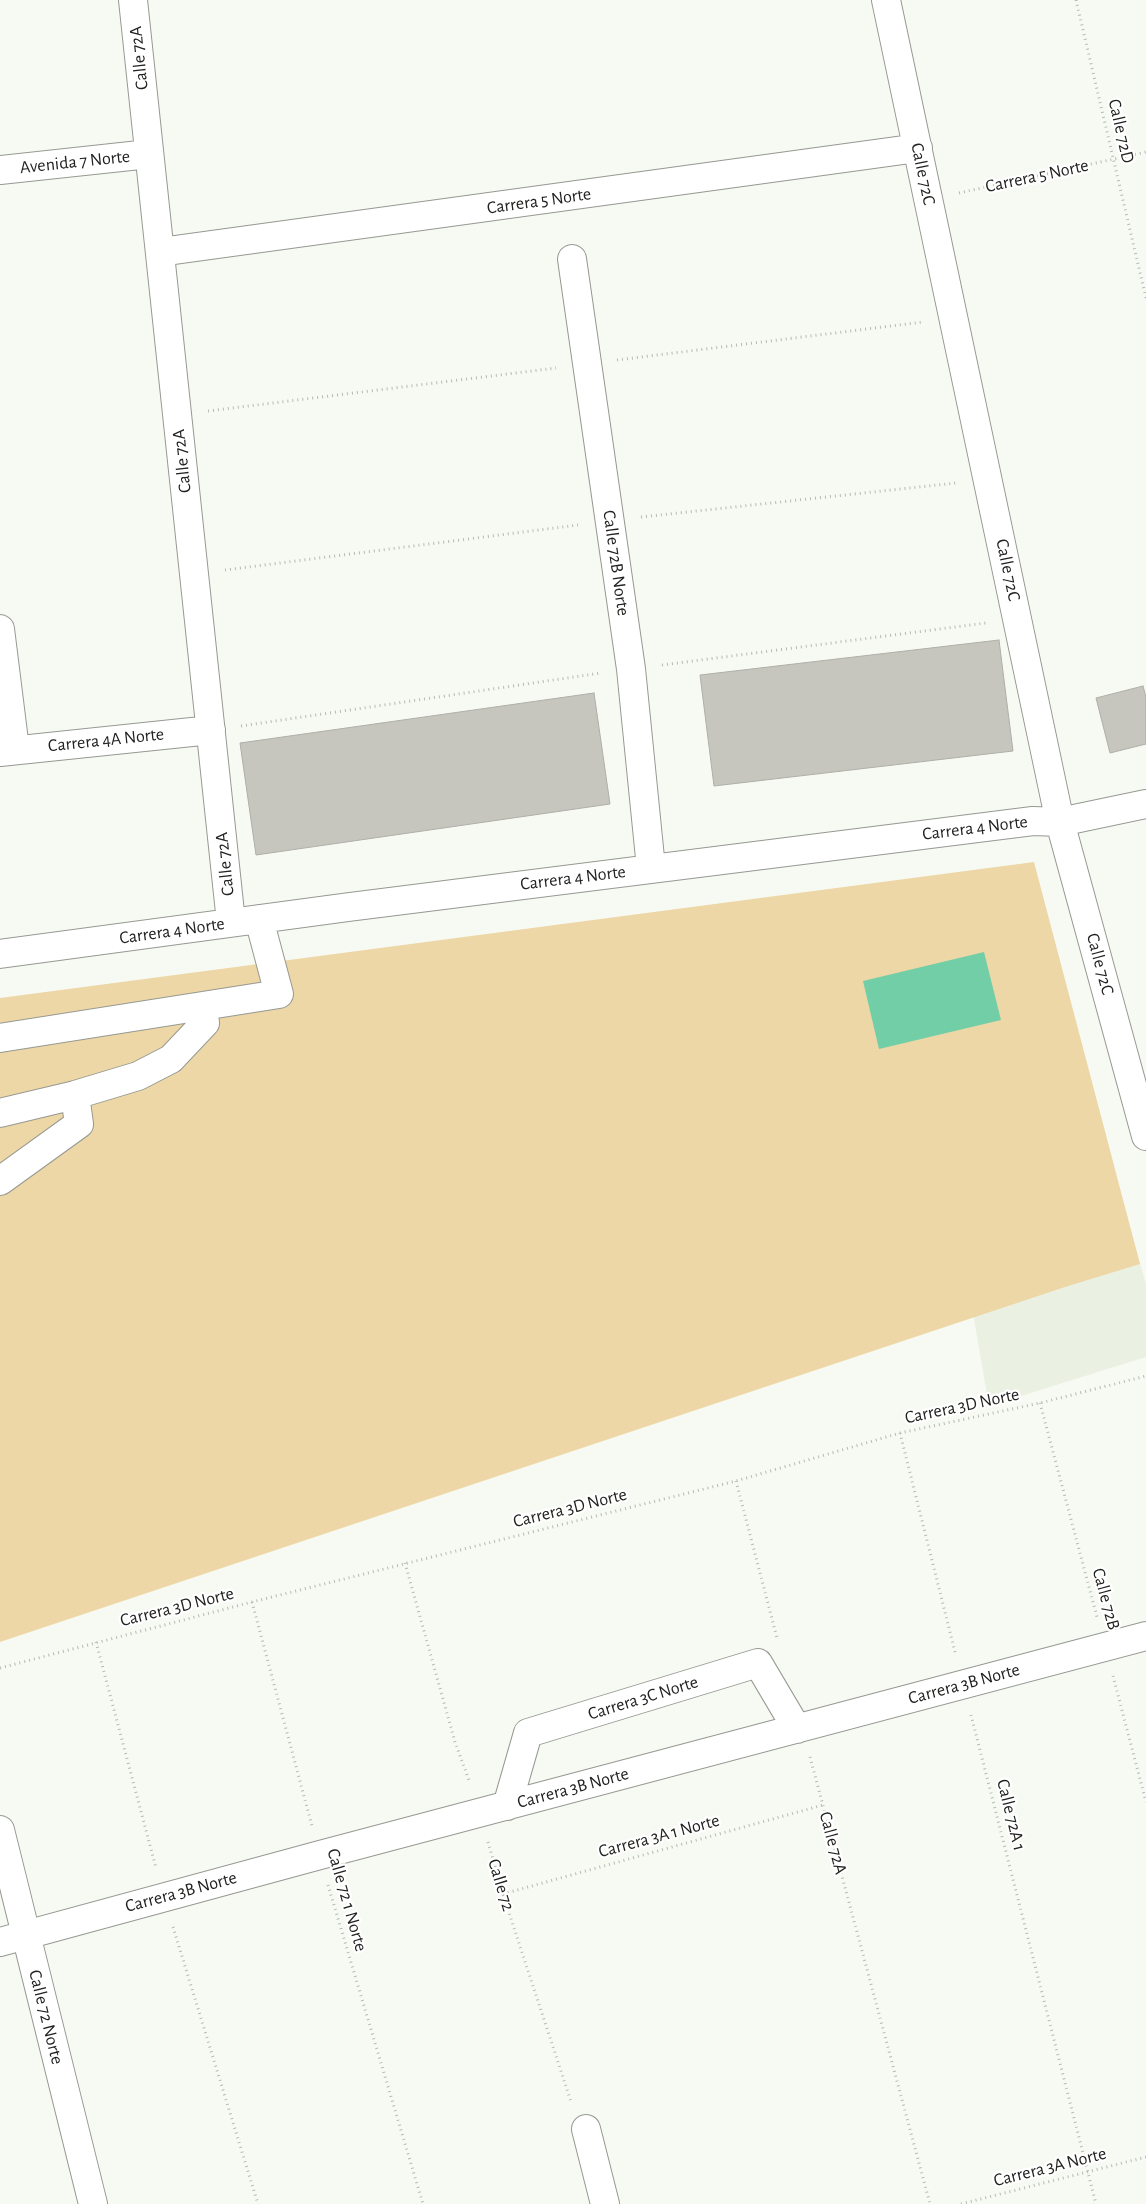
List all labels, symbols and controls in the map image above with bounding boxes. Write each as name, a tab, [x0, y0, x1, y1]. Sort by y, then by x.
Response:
street label: Calle 72A	[125, 25, 153, 91]
street label: Calle 72D	[1103, 97, 1139, 165]
street label: Calle 72C	[906, 141, 940, 207]
street label: Avenida 7 Norte	[19, 145, 131, 179]
street label: Carrera 5 Norte	[983, 155, 1091, 197]
street label: Carrera 5 Norte	[486, 183, 592, 219]
street label: Calle 72A	[168, 428, 196, 494]
street label: Calle 72B Norte	[598, 509, 634, 617]
street label: Calle 72C	[991, 537, 1025, 603]
street label: Carrera 4A Norte	[47, 723, 165, 757]
street label: Carrera 4 Norte	[921, 811, 1029, 845]
street label: Calle 72A	[211, 831, 239, 897]
street label: Carrera 4 Norte	[519, 861, 627, 895]
street label: Carrera 4 Norte	[118, 913, 226, 949]
street label: Calle 72C	[1081, 931, 1119, 997]
street label: Carrera 3D Norte	[903, 1383, 1021, 1429]
street label: Carrera 3D Norte	[511, 1483, 629, 1533]
street label: Calle 72B	[1087, 1566, 1125, 1632]
street label: Carrera 3D Norte	[118, 1582, 236, 1632]
street label: Carrera 3B Norte	[906, 1659, 1022, 1709]
street label: Carrera 3C Norte	[585, 1671, 701, 1725]
street label: Carrera 3B Norte	[515, 1763, 631, 1813]
street label: Calle 72A 1	[992, 1777, 1030, 1853]
street label: Carrera 3A 1 Norte	[596, 1809, 722, 1863]
street label: Calle 72A	[814, 1809, 852, 1877]
street label: Calle 72 1 Norte	[322, 1846, 372, 1954]
street label: Calle 72	[483, 1856, 519, 1914]
street label: Carrera 3B Norte	[123, 1867, 239, 1917]
street label: Calle 72 Norte	[24, 1967, 68, 2067]
street label: Carrera 3A Norte	[991, 2143, 1109, 2191]

